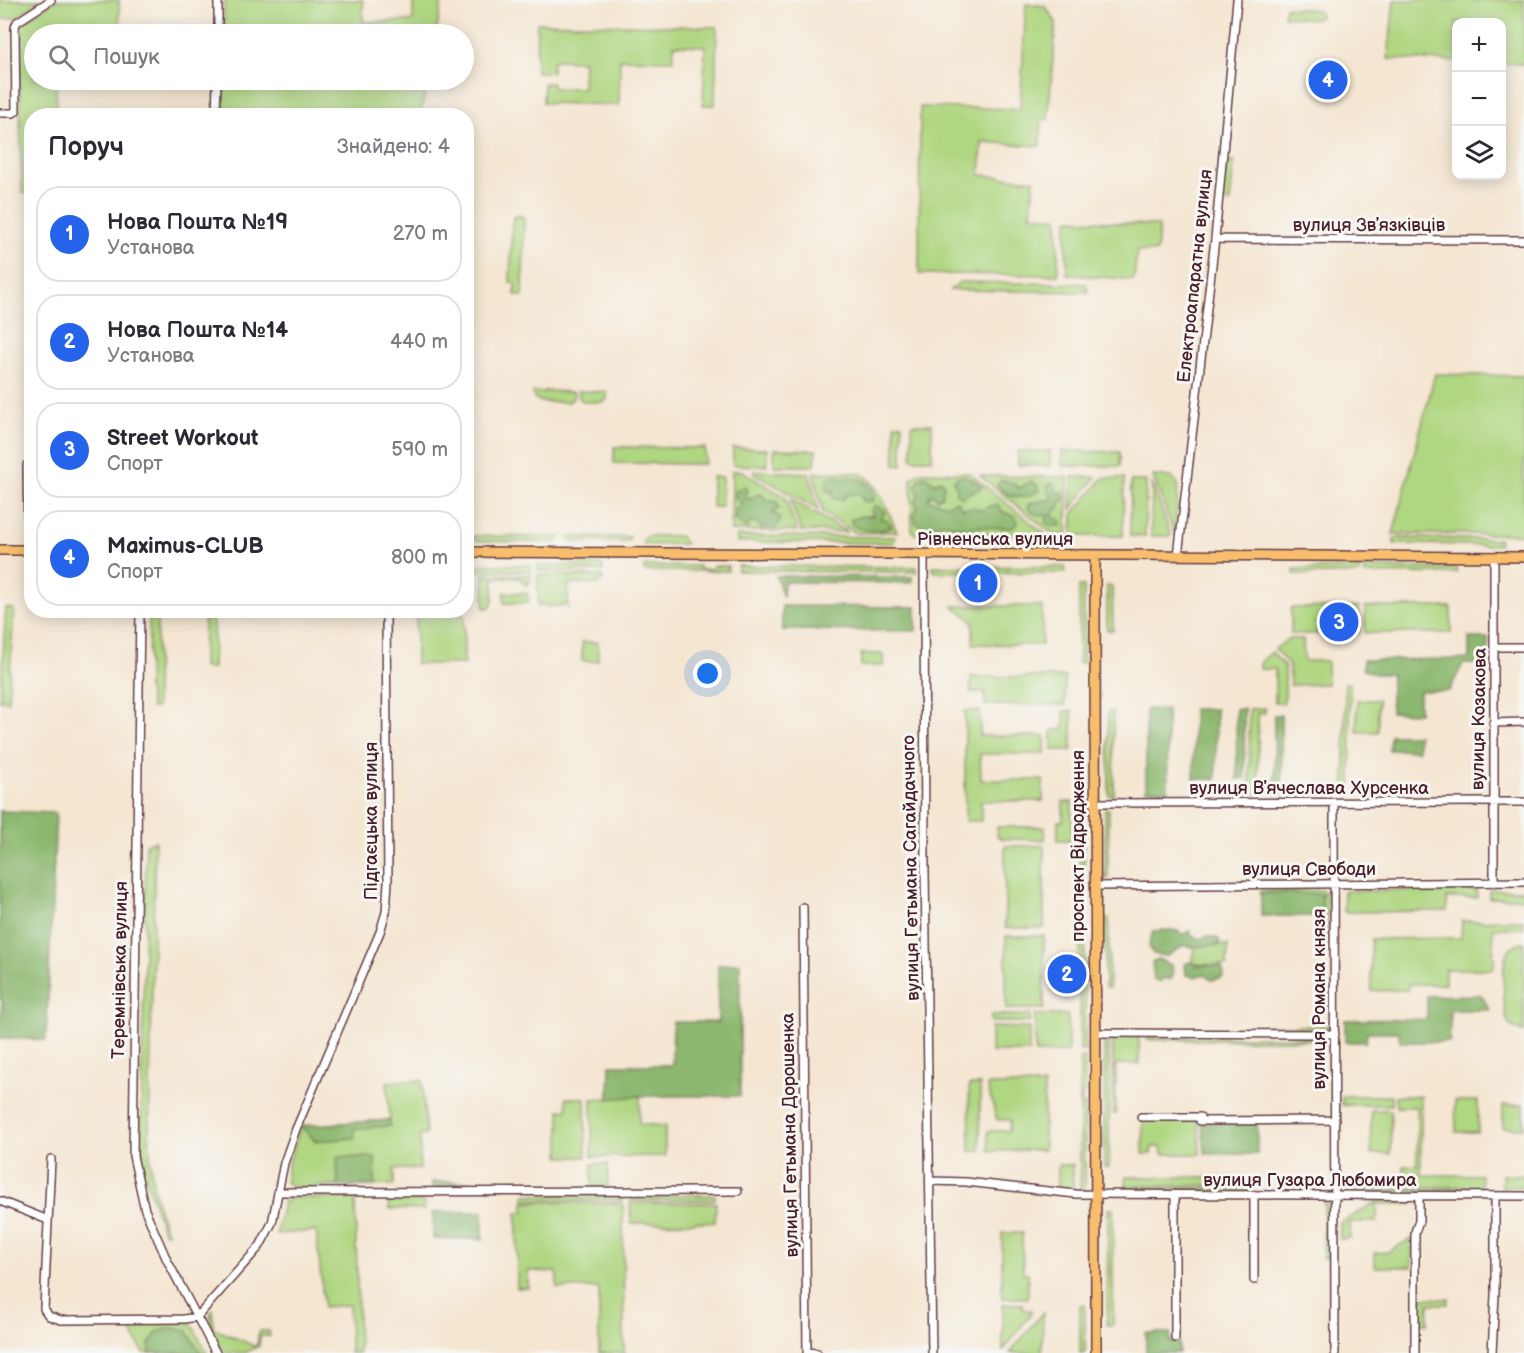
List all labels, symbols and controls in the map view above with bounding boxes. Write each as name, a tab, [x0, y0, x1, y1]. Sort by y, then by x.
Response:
map controls	[1452, 18, 1506, 180]
button: +	[1452, 18, 1506, 72]
search box	[24, 24, 474, 90]
icon: search	[45, 41, 78, 74]
text: Пошук	[93, 44, 160, 71]
pin: 4	[1308, 58, 1348, 103]
button: −	[1452, 72, 1506, 126]
button: layers	[1452, 126, 1506, 180]
text: Поруч	[48, 132, 124, 163]
text: Знайдено: 4	[337, 135, 450, 159]
street label: Електроапаратна вулиця	[1173, 168, 1217, 384]
text: Нова Пошта №19	[107, 209, 288, 236]
street label: вулиця Звʼязківців	[1293, 215, 1446, 236]
text: 1	[65, 222, 74, 246]
text: 270 m	[393, 222, 448, 246]
text: Установа	[107, 236, 195, 260]
text: Нова Пошта №14	[107, 317, 288, 344]
text: 2	[64, 330, 75, 354]
text: 440 m	[390, 330, 448, 354]
text: Установа	[107, 344, 195, 368]
text: Street Workout	[107, 425, 258, 452]
text: 3	[64, 438, 75, 462]
text: 590 m	[391, 438, 448, 462]
text: Спорт	[107, 452, 163, 476]
street label: Рівненська вулиця	[917, 529, 1073, 550]
text: Maximus-CLUB	[107, 533, 264, 560]
text: 4	[64, 546, 75, 570]
text: 800 m	[391, 546, 448, 570]
text: Спорт	[107, 560, 163, 584]
pin: 1	[958, 560, 998, 606]
pin: 3	[1320, 600, 1358, 644]
street label: вулиця Козакова	[1467, 647, 1491, 790]
your location	[693, 659, 722, 688]
street label: вулиця Гетьмана Сагайдачного	[898, 735, 924, 1001]
street label: Підгаєцька вулиця	[361, 742, 382, 900]
street label: проспект Відродження	[1068, 750, 1089, 942]
street label: вулиця Вʼячеслава Хурсенка	[1189, 778, 1429, 799]
street label: вулиця Свободи	[1242, 859, 1376, 880]
street label: Теремнівська вулиця	[108, 881, 132, 1059]
street label: вулиця Романа князя	[1309, 909, 1330, 1089]
pin: 2	[1048, 952, 1086, 996]
street label: вулиця Гетьмана Дорошенка	[777, 1012, 803, 1257]
street label: вулиця Гузара Любомира	[1203, 1170, 1417, 1191]

